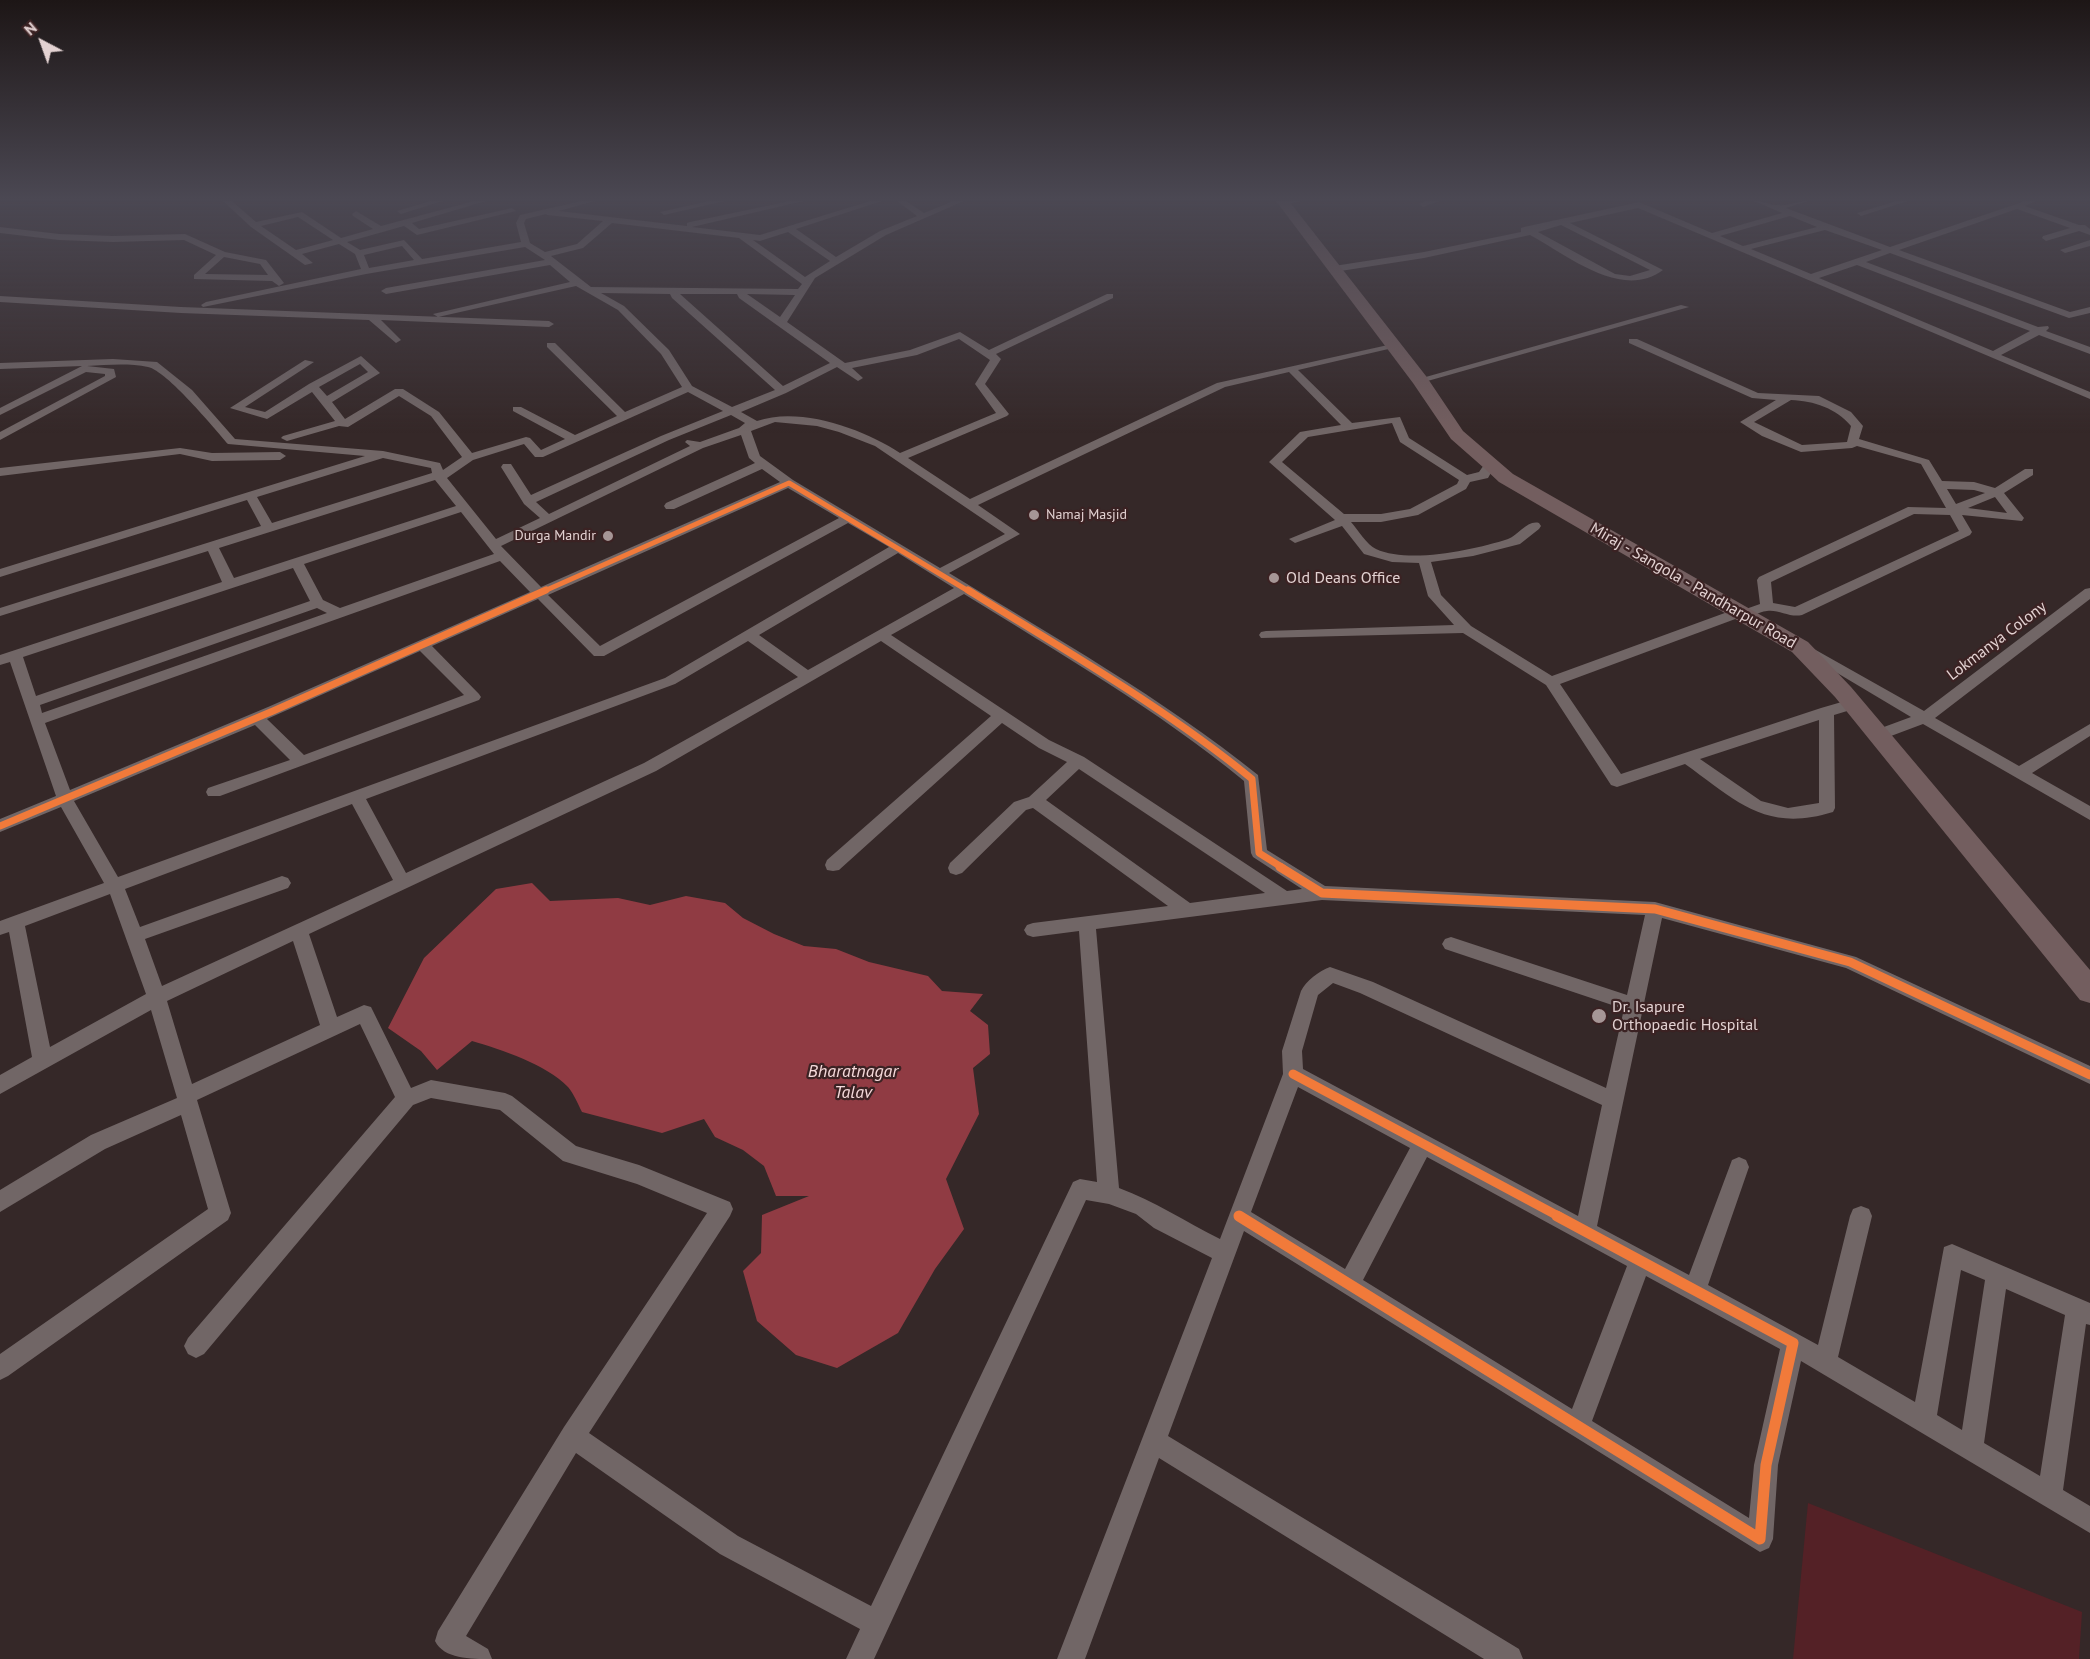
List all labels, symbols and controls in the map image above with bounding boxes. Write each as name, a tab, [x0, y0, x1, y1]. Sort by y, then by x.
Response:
north arrow	[12, 12, 72, 72]
text: N	[20, 17, 41, 39]
place label: Namaj Masjid	[1046, 507, 1127, 523]
marker: Namaj Masjid	[1027, 508, 1041, 522]
street label: Miraj - Sangola - Pandharpur Road	[1587, 519, 1799, 653]
place label: Durga Mandir	[515, 528, 596, 544]
marker: Durga Mandir	[601, 529, 615, 543]
place label: Old Deans Office	[1286, 568, 1400, 588]
marker: Old Deans Office	[1267, 571, 1281, 585]
street label: Lokmanya Colony	[1943, 597, 2051, 685]
place label: Dr. Isapure Orthopaedic Hospital	[1612, 997, 1758, 1035]
marker: Dr. Isapure Orthopaedic Hospital	[1590, 1007, 1608, 1025]
water label: Bharatnagar Talav	[808, 1061, 898, 1104]

